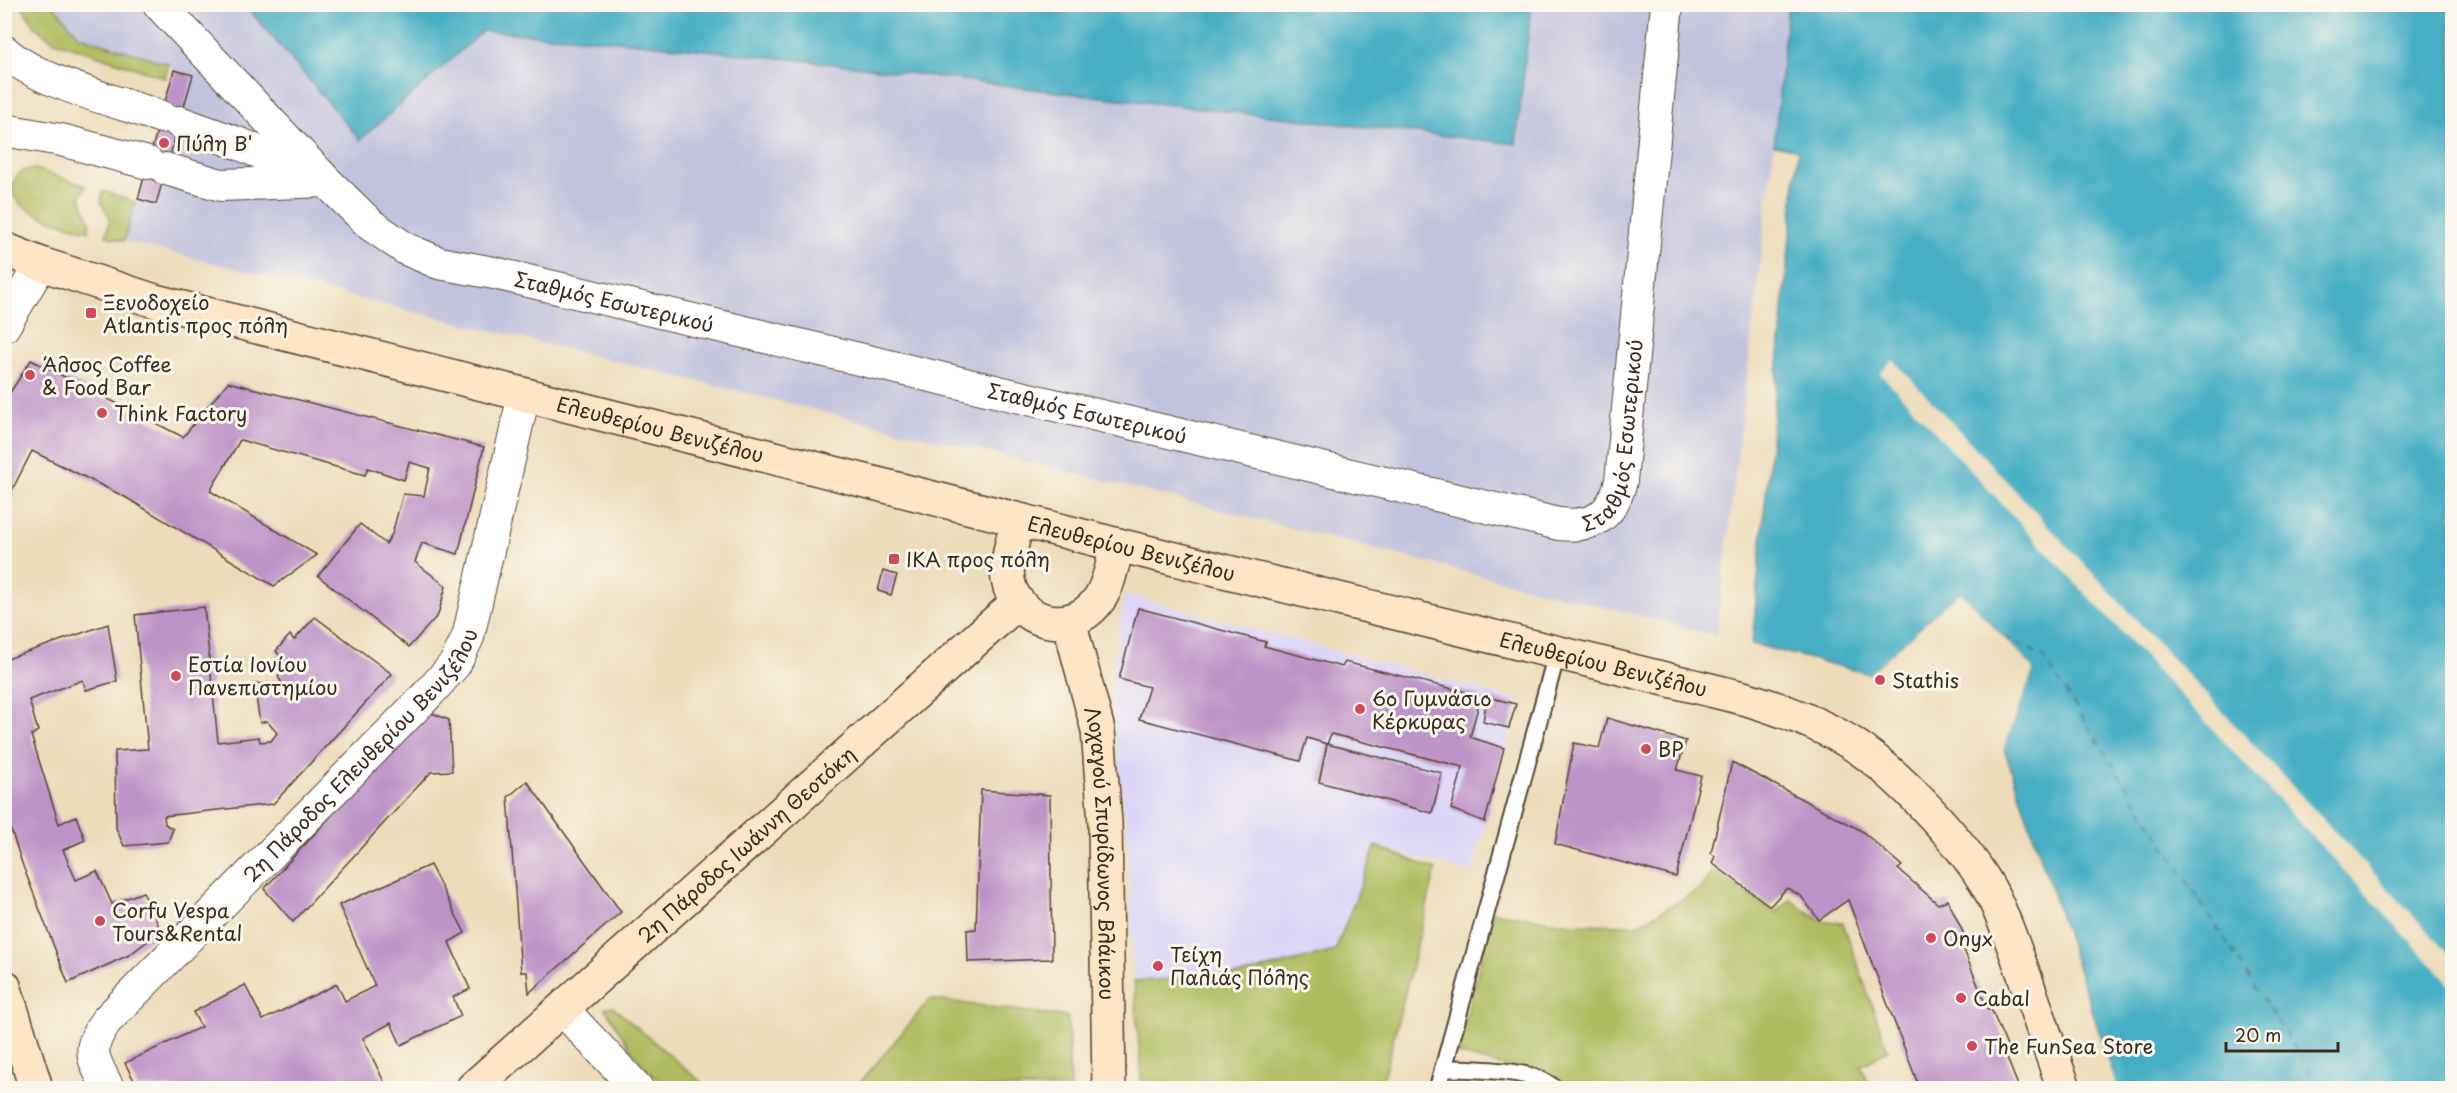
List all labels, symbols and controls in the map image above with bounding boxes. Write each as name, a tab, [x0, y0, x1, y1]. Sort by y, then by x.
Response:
place label: Πύλη Β'	[176, 128, 252, 158]
marker: Πύλη Β'	[157, 136, 171, 150]
street label: Σταθμός Εσωτερικού	[512, 263, 717, 339]
place label: Ξενοδοχείο Atlantis προς πόλη	[103, 287, 288, 340]
marker: Ξενοδοχείο Atlantis προς πόλη	[84, 306, 98, 320]
street label: Σταθμός Εσωτερικού	[1578, 338, 1650, 539]
place label: Άλσος Coffee & Food Bar	[42, 349, 172, 402]
marker: Άλσος Coffee & Food Bar	[23, 368, 37, 382]
street label: Σταθμός Εσωτερικού	[985, 375, 1190, 451]
street label: Ελευθερίου Βενιζέλου	[553, 388, 767, 470]
place label: Think Factory	[114, 398, 247, 428]
marker: Think Factory	[95, 406, 109, 420]
street label: Ελευθερίου Βενιζέλου	[1025, 508, 1238, 588]
place label: ΙΚΑ προς πόλη	[906, 544, 1050, 574]
marker: ΙΚΑ προς πόλη	[887, 552, 901, 566]
street label: Ελευθερίου Βενιζέλου	[1497, 624, 1710, 704]
street label: 2η Πάροδος Ελευθερίου Βενιζέλου	[236, 626, 484, 889]
place label: Εστία Ιονίου Πανεπιστημίου	[188, 649, 338, 702]
place label: Stathis	[1892, 665, 1959, 695]
marker: Εστία Ιονίου Πανεπιστημίου	[169, 669, 183, 683]
marker: Stathis	[1873, 673, 1887, 687]
place label: 6ο Γυμνάσιο Κέρκυρας	[1372, 683, 1491, 736]
marker: 6ο Γυμνάσιο Κέρκυρας	[1353, 702, 1367, 716]
street label: Λοχαγού Σπυρίδωνος Βλάικου	[1077, 703, 1123, 1000]
place label: BP	[1658, 734, 1684, 764]
street label: 2η Πάροδος Ιωάννη Θεοτόκη	[631, 739, 862, 950]
marker: BP	[1639, 742, 1653, 756]
place label: Corfu Vespa Tours&Rental	[112, 895, 242, 948]
marker: Corfu Vespa Tours&Rental	[93, 914, 107, 928]
place label: Onyx	[1943, 923, 1993, 953]
marker: Onyx	[1924, 931, 1938, 945]
place label: Τείχη Παλιάς Πόλης	[1170, 939, 1309, 992]
marker: Τείχη Παλιάς Πόλης	[1151, 959, 1165, 973]
place label: Cabal	[1973, 983, 2030, 1013]
marker: Cabal	[1954, 991, 1968, 1005]
scale bar	[2226, 1015, 2338, 1053]
text: 20 m	[2235, 1021, 2281, 1048]
place label: The FunSea Store	[1984, 1031, 2153, 1061]
marker: The FunSea Store	[1965, 1039, 1979, 1053]

